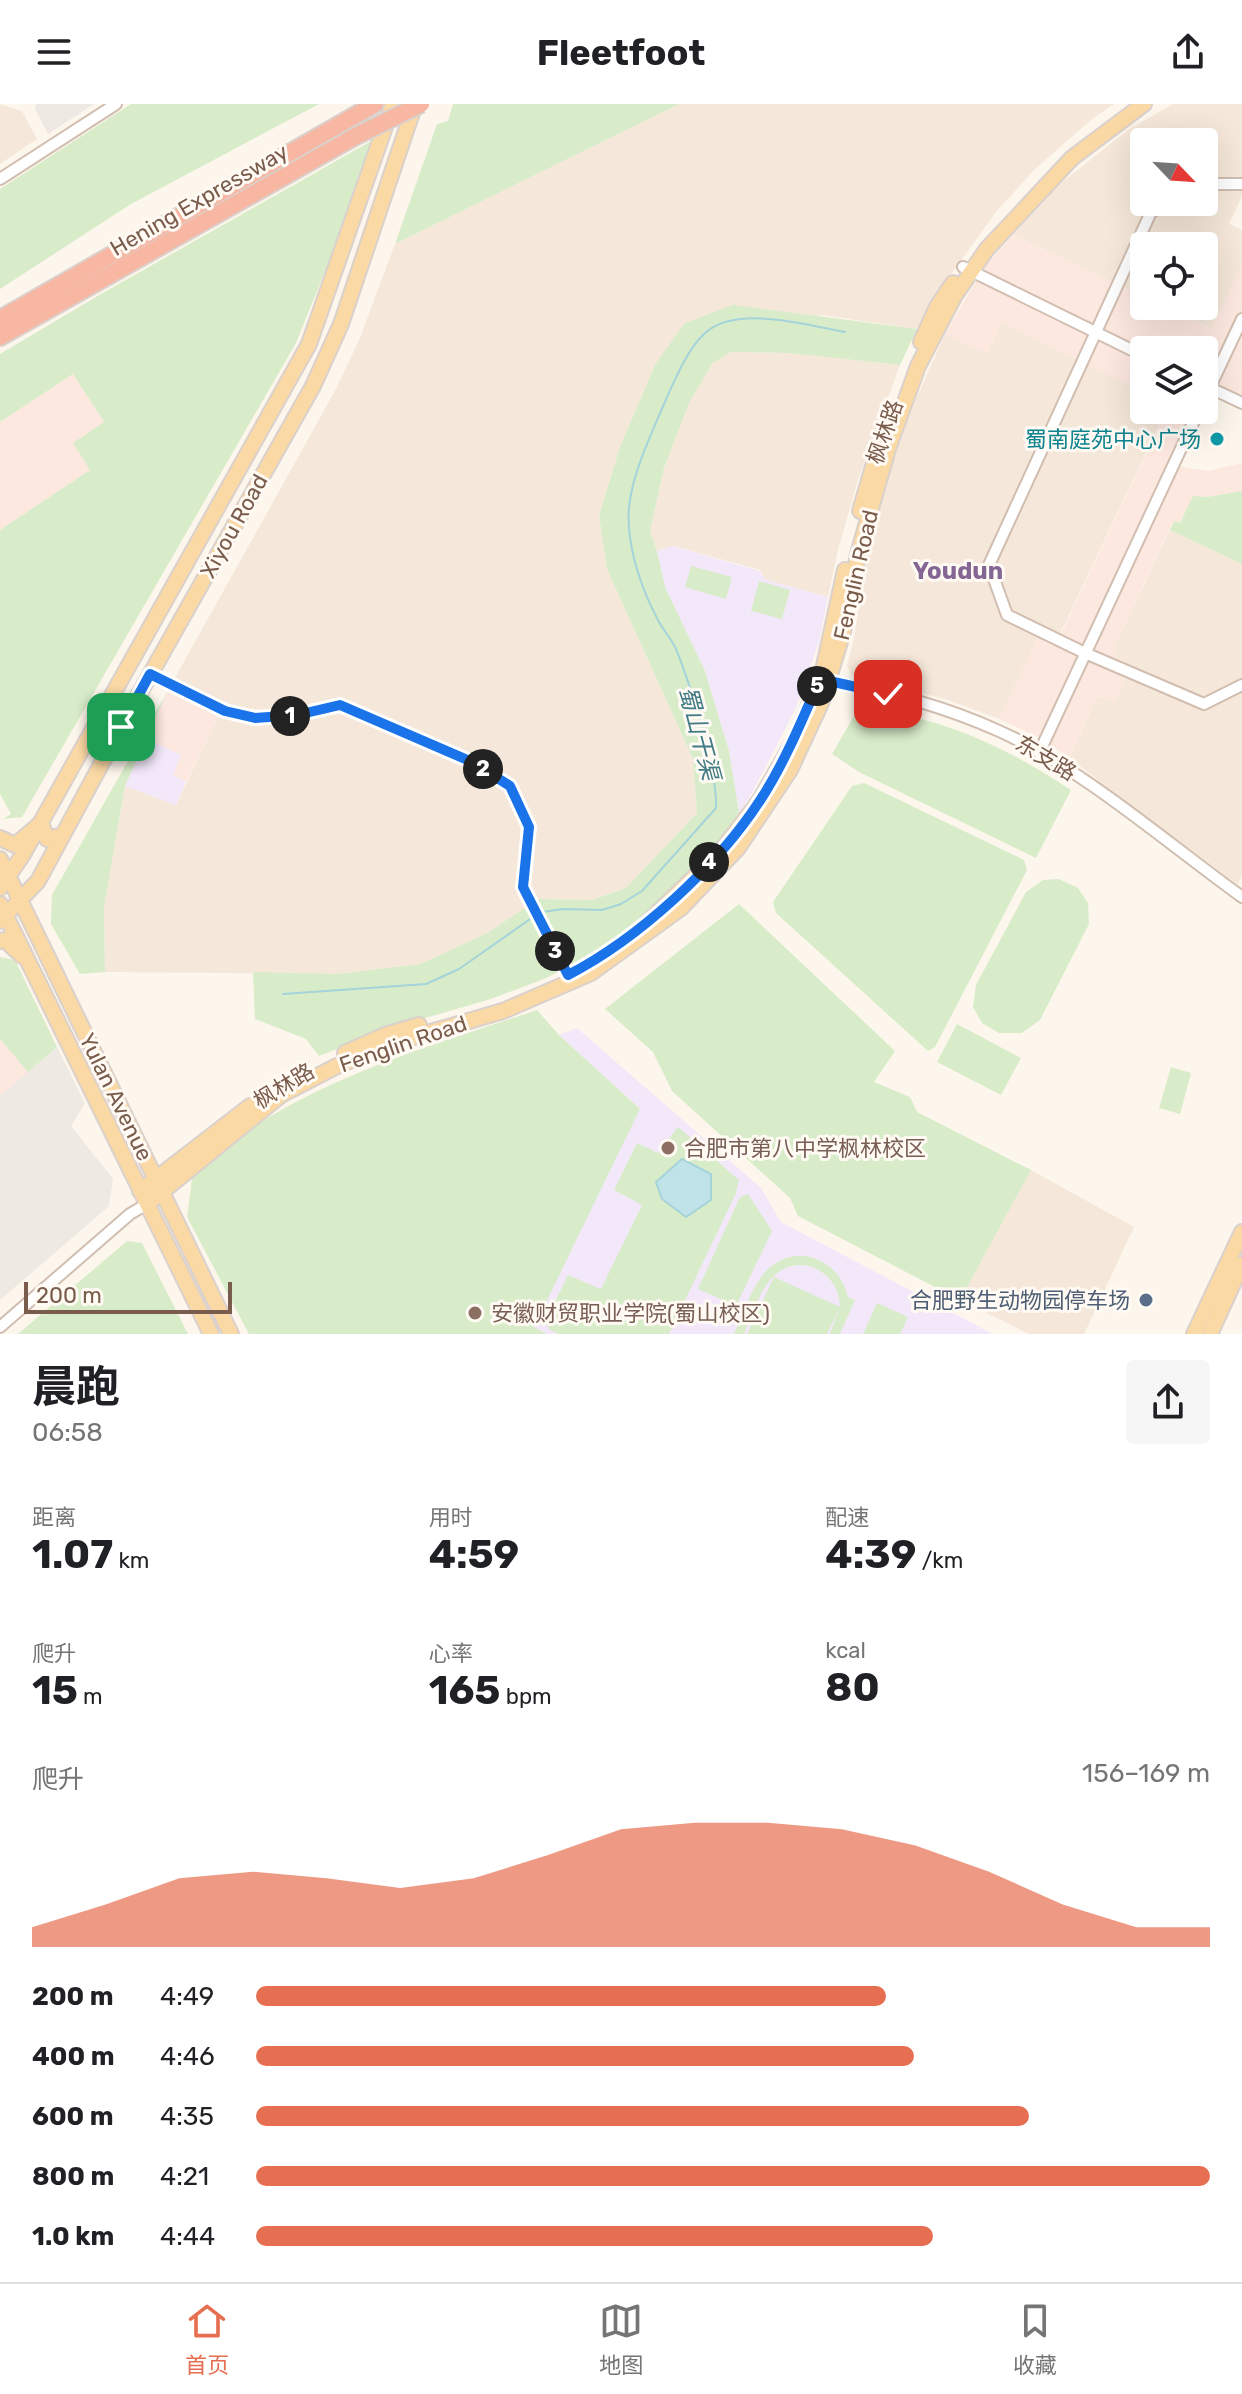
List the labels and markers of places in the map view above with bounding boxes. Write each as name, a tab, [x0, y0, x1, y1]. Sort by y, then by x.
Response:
place label: 蜀南庭苑中心广场	[1025, 426, 1201, 453]
marker: 蜀南庭苑中心广场	[1208, 430, 1226, 448]
pin	[854, 660, 922, 728]
pin: 5	[797, 666, 837, 706]
pin	[87, 693, 155, 761]
pin: 1	[270, 696, 310, 736]
pin: 2	[463, 749, 503, 789]
pin: 4	[689, 842, 729, 882]
pin: 3	[535, 931, 575, 971]
place label: 合肥市第八中学枫林校区	[684, 1135, 926, 1162]
marker: 合肥市第八中学枫林校区	[659, 1139, 677, 1157]
place label: 合肥野生动物园停车场	[910, 1287, 1130, 1314]
marker: 合肥野生动物园停车场	[1137, 1291, 1155, 1309]
place label: 安徽财贸职业学院(蜀山校区)	[491, 1300, 770, 1327]
marker: 安徽财贸职业学院(蜀山校区)	[466, 1304, 484, 1322]

